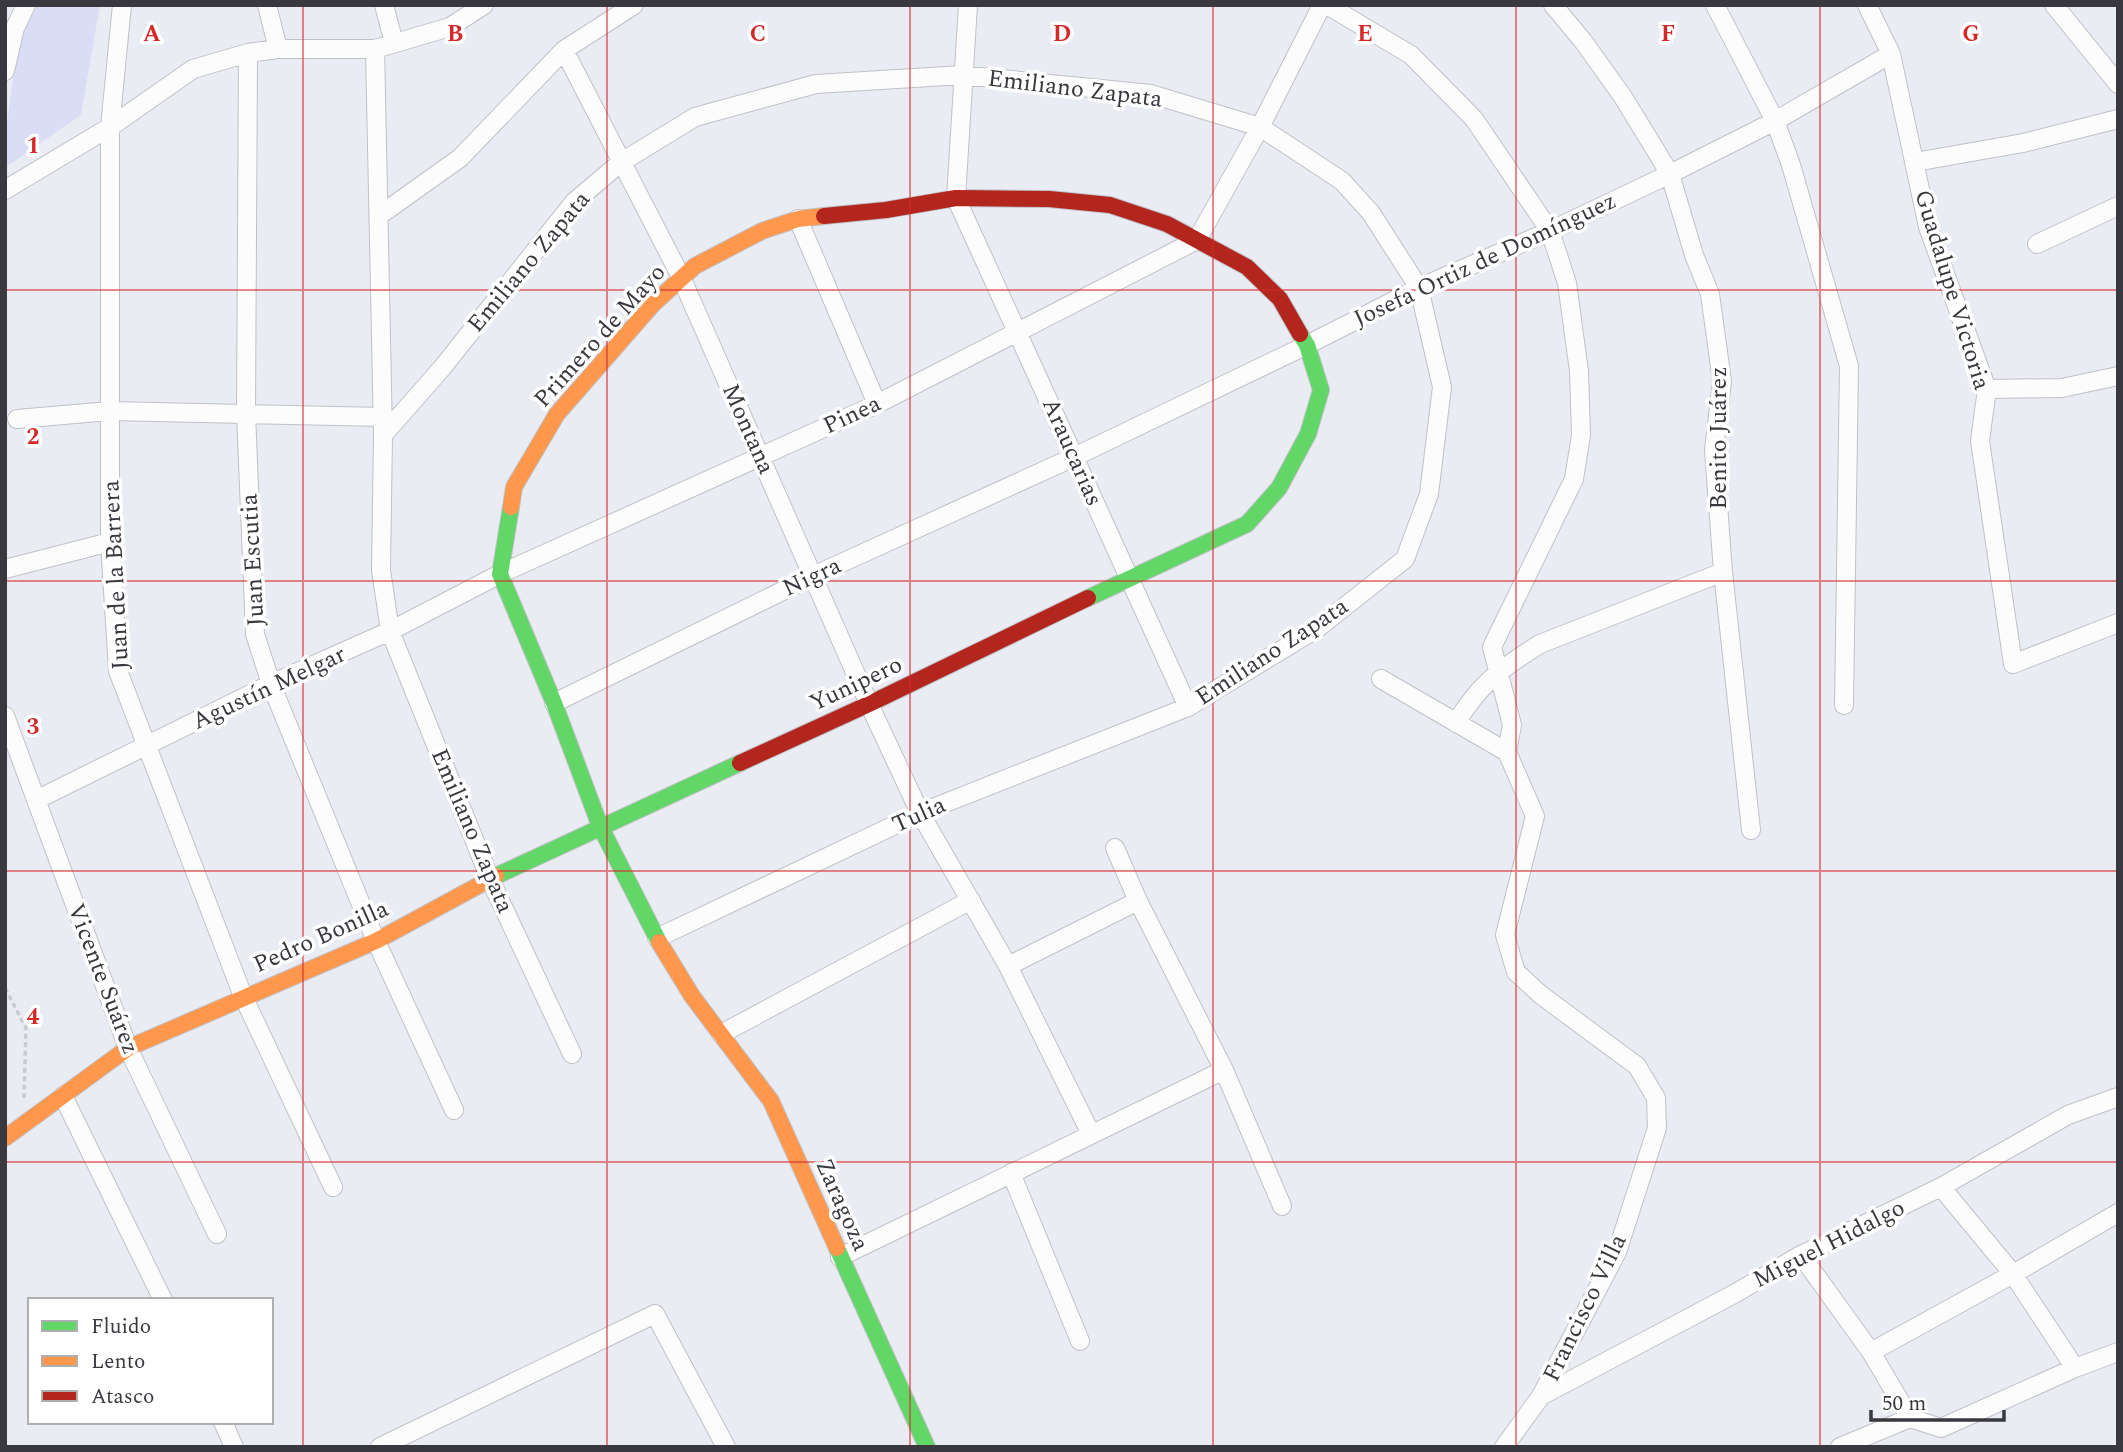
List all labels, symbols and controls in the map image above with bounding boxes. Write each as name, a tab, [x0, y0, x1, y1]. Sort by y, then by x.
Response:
text: A	[143, 17, 161, 52]
text: B	[447, 17, 463, 52]
text: C	[750, 17, 766, 52]
text: D	[1053, 17, 1071, 52]
text: E	[1357, 17, 1373, 52]
text: F	[1661, 17, 1675, 52]
text: G	[1962, 17, 1980, 52]
street label: Emiliano Zapata	[986, 60, 1165, 118]
text: 1	[27, 129, 39, 164]
street label: Emiliano Zapata	[459, 183, 599, 341]
street label: Josefa Ortiz de Domínguez	[1348, 183, 1622, 337]
street label: Guadalupe Victoria	[1904, 186, 2000, 395]
street label: Primero de Mayo	[525, 256, 675, 416]
street label: Benito Juárez	[1701, 366, 1737, 510]
street label: Montana	[712, 378, 784, 480]
street label: Pinea	[817, 386, 887, 444]
street label: Araucarias	[1032, 392, 1112, 512]
text: 2	[27, 420, 40, 455]
street label: Juan de la Barrera	[93, 479, 139, 671]
street label: Juan Escutia	[232, 492, 274, 627]
street label: Nigra	[777, 548, 848, 606]
street label: Emiliano Zapata	[1188, 589, 1356, 715]
street label: Agustín Melgar	[186, 637, 352, 739]
street label: Yunipero	[804, 647, 908, 721]
text: 3	[27, 710, 40, 745]
street label: Emiliano Zapata	[421, 743, 523, 919]
street label: Tulia	[886, 787, 952, 843]
street label: Pedro Bonilla	[248, 891, 395, 983]
street label: Vicente Suárez	[58, 898, 148, 1060]
text: 4	[27, 1000, 40, 1035]
street label: Zaragoza	[806, 1153, 878, 1257]
street label: Miguel Hidalgo	[1747, 1190, 1911, 1298]
street label: Francisco Villa	[1534, 1228, 1636, 1388]
legend	[28, 1298, 273, 1424]
text: Fluido	[91, 1311, 151, 1343]
text: Lento	[91, 1346, 145, 1378]
scale bar	[1871, 1378, 2004, 1422]
text: Atasco	[91, 1381, 154, 1413]
text: 50 m	[1882, 1388, 1926, 1420]

